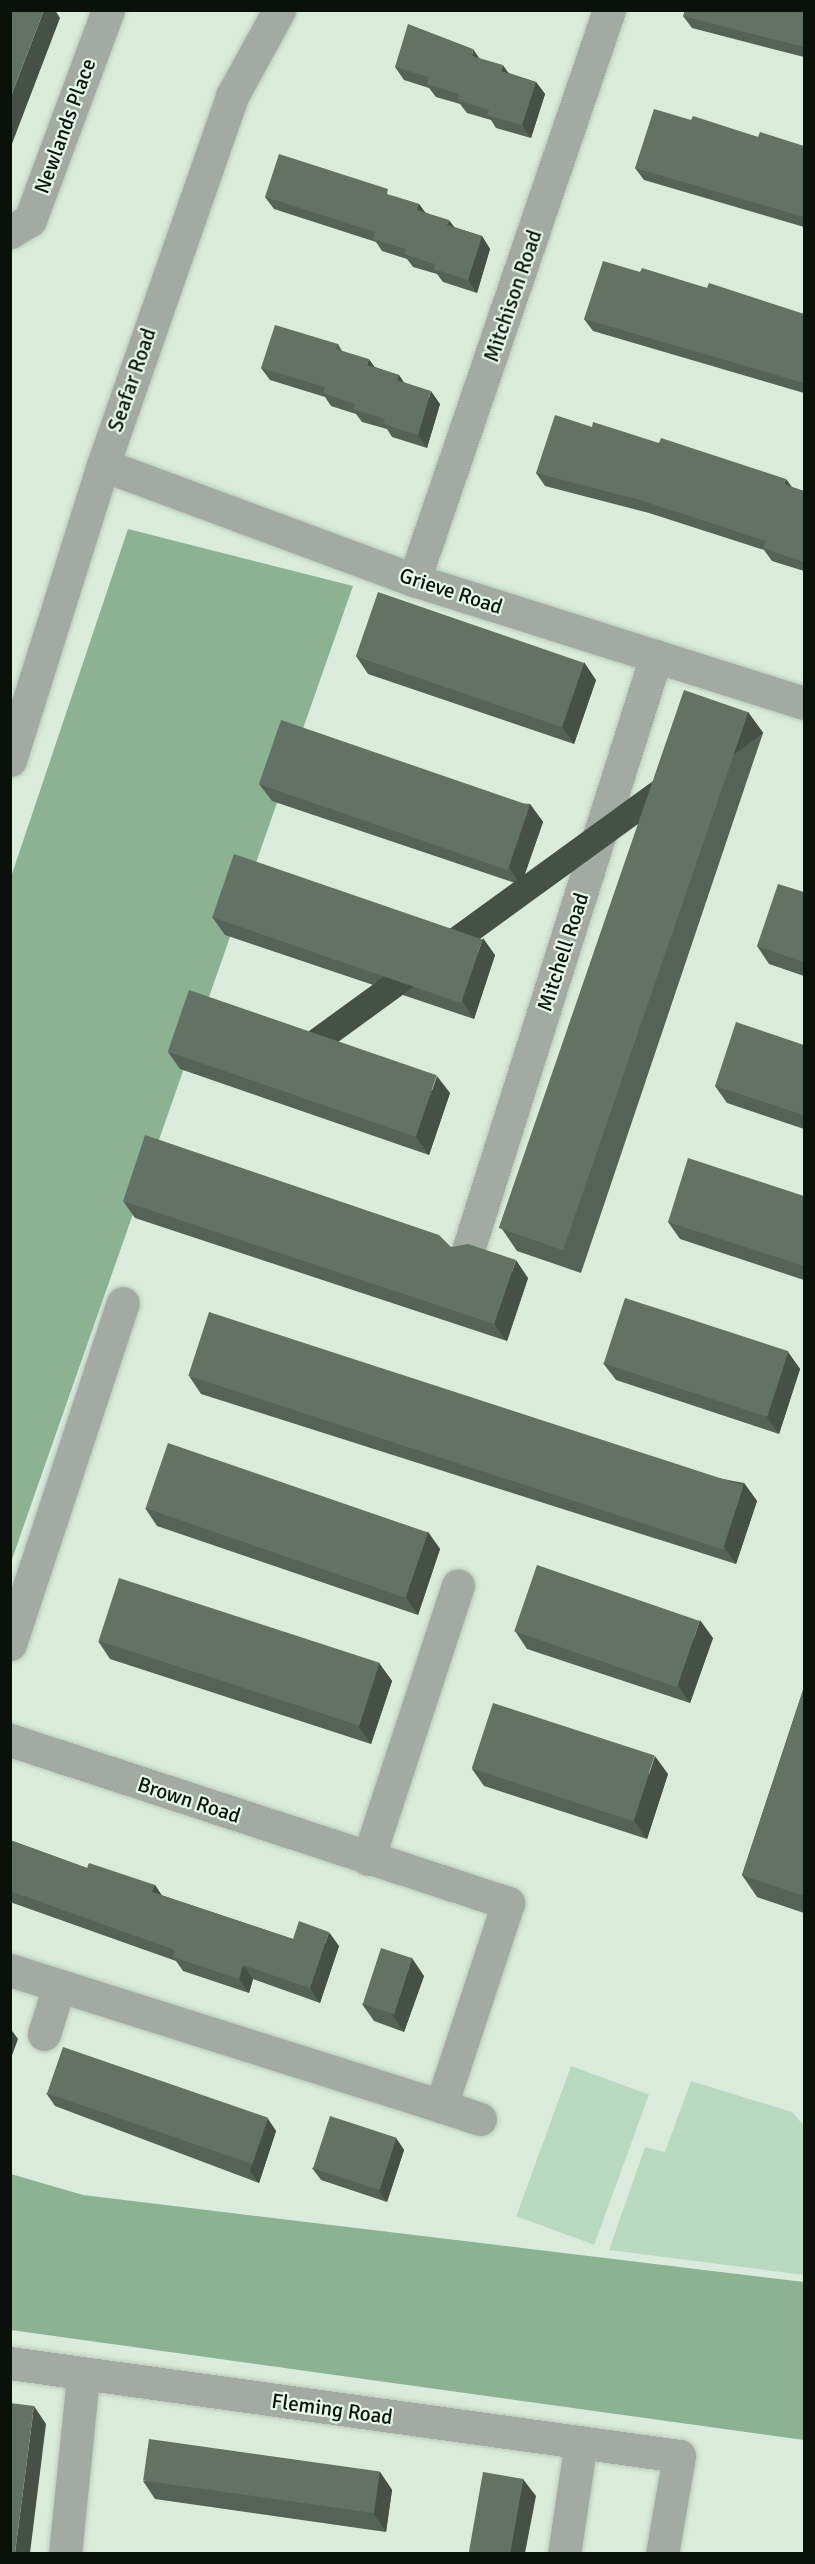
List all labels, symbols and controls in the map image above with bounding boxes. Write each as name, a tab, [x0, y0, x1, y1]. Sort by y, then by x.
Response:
street label: Newlands Place	[29, 55, 101, 197]
street label: Mitchison Road	[479, 227, 547, 365]
street label: Seafar Road	[103, 325, 161, 435]
street label: Grieve Road	[396, 563, 506, 619]
street label: Mitchell Road	[532, 890, 594, 1014]
street label: Brown Road	[134, 1772, 244, 1828]
street label: Fleming Road	[270, 2388, 394, 2430]

